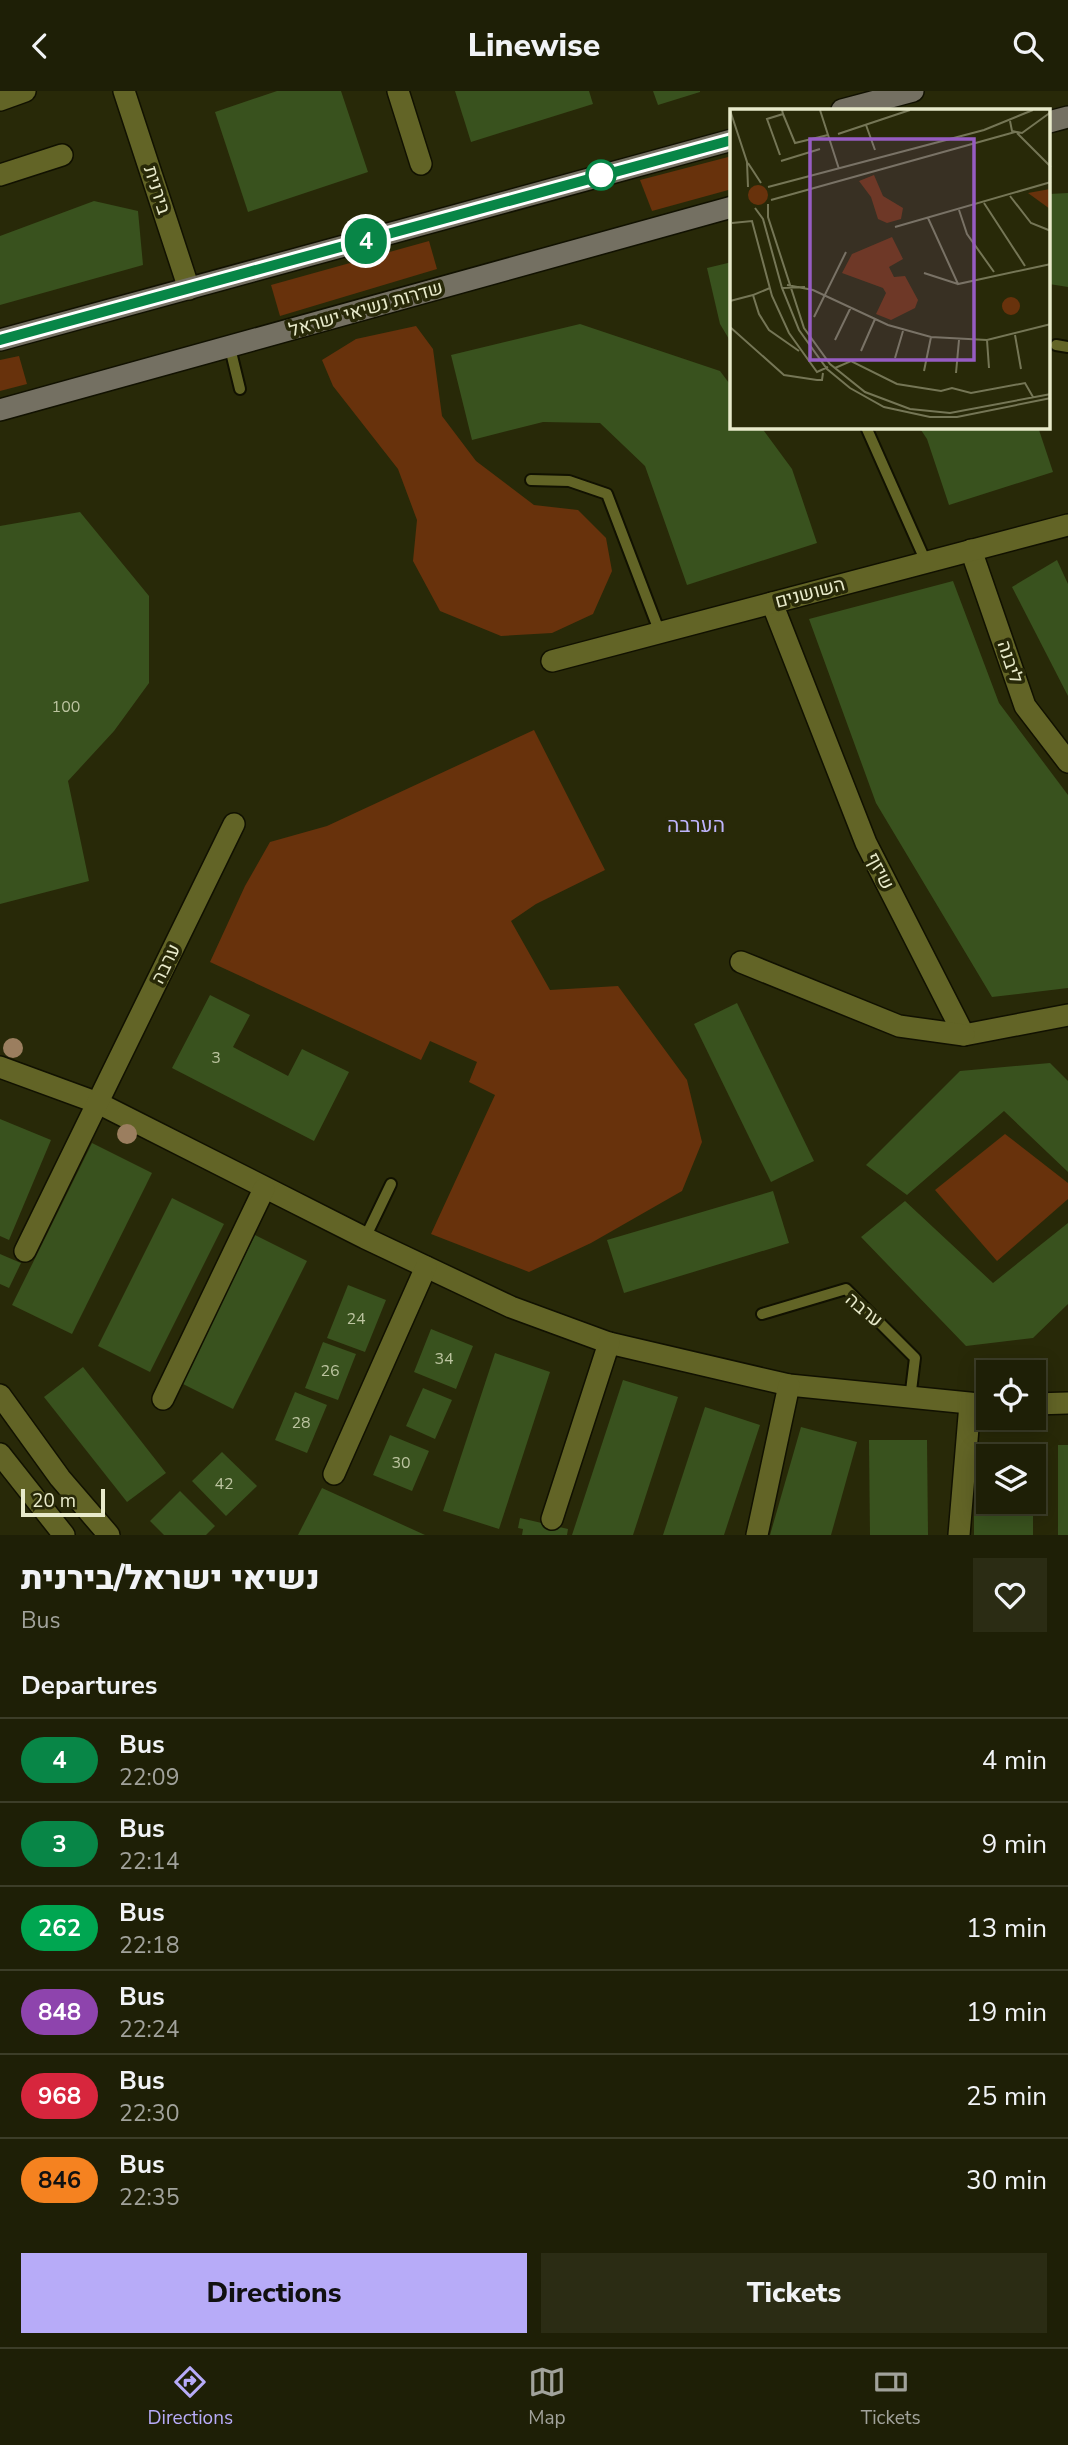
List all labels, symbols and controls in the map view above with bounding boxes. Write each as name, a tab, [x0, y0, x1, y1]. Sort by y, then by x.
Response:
text: Linewise	[468, 24, 600, 67]
icon: back	[21, 27, 59, 65]
icon: search	[1009, 27, 1047, 65]
inset map	[730, 109, 1050, 429]
unlabelled marker	[586, 160, 616, 190]
street label: בירנית	[137, 162, 177, 218]
line badge: 4	[343, 218, 389, 264]
text: 4	[359, 225, 373, 257]
street label: שדרות נשיאי ישראל	[286, 275, 446, 343]
street label: השושנים	[772, 571, 848, 615]
street label: ליבנה	[991, 637, 1029, 687]
house number: 100	[52, 696, 80, 718]
district label: הערבה	[667, 811, 725, 839]
street label: שיזף	[860, 848, 900, 894]
street label: ערבה	[145, 940, 187, 988]
house number: 3	[211, 1047, 221, 1069]
street label: ערבה	[840, 1287, 888, 1333]
house number: 24	[346, 1308, 366, 1330]
house number: 34	[434, 1348, 454, 1370]
house number: 26	[320, 1360, 340, 1382]
map controls	[976, 1360, 1046, 1514]
button: locate	[976, 1360, 1046, 1430]
house number: 28	[291, 1412, 311, 1434]
button: layers	[976, 1444, 1046, 1514]
house number: 30	[391, 1452, 411, 1474]
house number: 42	[214, 1473, 234, 1495]
scale bar	[21, 1486, 105, 1518]
text: 20 m	[32, 1488, 76, 1514]
text: נשיאי ישראל/בירנית	[21, 1556, 320, 1601]
button: heart	[973, 1558, 1047, 1632]
text: Bus	[21, 1605, 61, 1636]
text: Departures	[21, 1668, 157, 1703]
text: Bus	[119, 1727, 165, 1762]
text: 4 min	[982, 1743, 1047, 1778]
text: 4	[52, 1744, 67, 1776]
text: 22:09	[119, 1762, 179, 1793]
text: Bus	[119, 1811, 165, 1846]
text: 9 min	[982, 1827, 1047, 1862]
text: 3	[52, 1828, 67, 1860]
text: 22:14	[119, 1846, 179, 1877]
text: Bus	[119, 1895, 165, 1930]
text: 13 min	[966, 1911, 1047, 1946]
text: 262	[38, 1912, 81, 1944]
text: 22:18	[119, 1930, 179, 1961]
text: Bus	[119, 1979, 165, 2014]
text: 19 min	[966, 1995, 1047, 2030]
text: 848	[38, 1996, 81, 2028]
text: 22:24	[119, 2014, 179, 2045]
text: Bus	[119, 2063, 165, 2098]
text: 25 min	[966, 2079, 1047, 2114]
text: 968	[38, 2080, 81, 2112]
text: 22:30	[119, 2098, 179, 2129]
text: Bus	[119, 2147, 165, 2182]
text: 30 min	[966, 2163, 1047, 2198]
text: 846	[38, 2164, 81, 2196]
text: 22:35	[119, 2182, 179, 2213]
button: Directions	[21, 2253, 527, 2333]
button: Tickets	[541, 2253, 1047, 2333]
tab: Directions	[147, 2363, 233, 2431]
tab: Map	[528, 2363, 566, 2431]
tab: Tickets	[861, 2363, 921, 2431]

